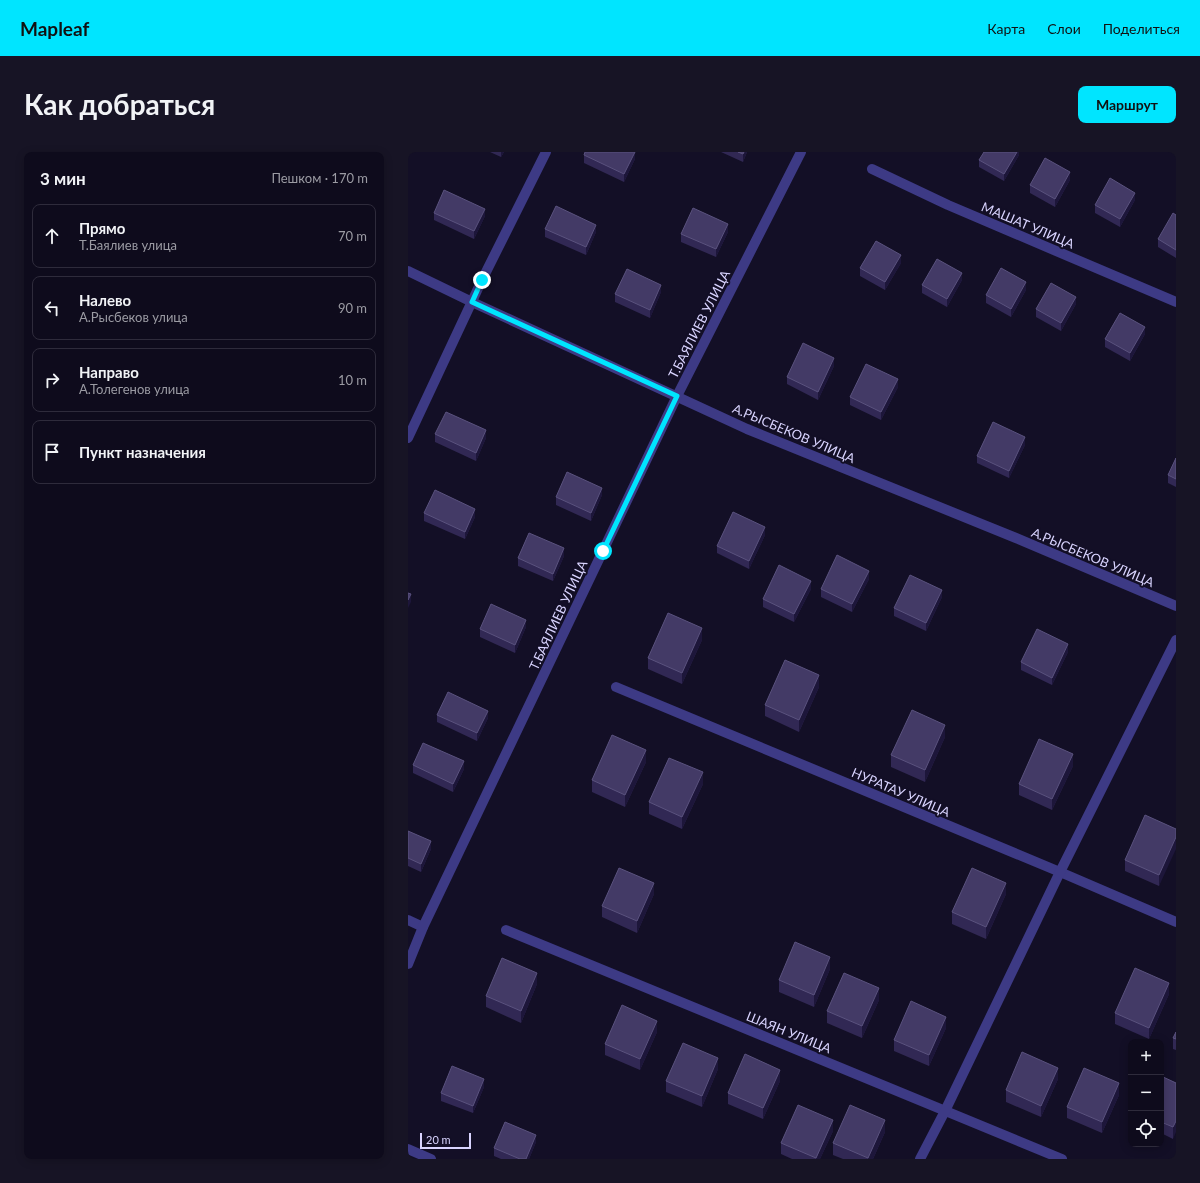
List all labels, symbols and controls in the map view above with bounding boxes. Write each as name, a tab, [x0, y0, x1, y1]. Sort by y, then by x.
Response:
text: Mapleaf	[20, 17, 89, 40]
text: Карта	[987, 20, 1025, 37]
text: Слои	[1047, 20, 1081, 37]
text: Поделиться	[1103, 20, 1180, 37]
button: Маршрут	[1078, 86, 1176, 123]
text: Как добраться	[24, 87, 215, 121]
text: 3 мин	[40, 168, 86, 189]
text: Пешком · 170 m	[271, 170, 368, 186]
street label: МАШАТ УЛИЦА	[979, 198, 1077, 252]
text: Прямо	[79, 219, 125, 237]
icon: ahead	[41, 225, 63, 247]
text: 70 m	[338, 228, 367, 244]
text: Т.Баялиев улица	[79, 237, 177, 253]
street label: Т.БАЯЛИЕВ УЛИЦА	[665, 267, 733, 381]
route end	[473, 271, 491, 289]
text: Налево	[79, 291, 131, 309]
icon: left	[41, 297, 63, 319]
text: 90 m	[338, 300, 367, 316]
text: А.Рысбеков улица	[79, 309, 188, 325]
text: Направо	[79, 363, 139, 381]
icon: right	[41, 369, 63, 391]
text: 10 m	[338, 372, 367, 388]
text: А.Толегенов улица	[79, 381, 190, 397]
street label: А.РЫСБЕКОВ УЛИЦА	[730, 400, 858, 466]
icon: arrive	[41, 441, 63, 463]
text: Пункт назначения	[79, 443, 206, 461]
street label: А.РЫСБЕКОВ УЛИЦА	[1029, 524, 1157, 590]
route start	[594, 542, 612, 560]
street label: Т.БАЯЛИЕВ УЛИЦА	[526, 557, 591, 673]
street label: НУРАТАУ УЛИЦА	[849, 764, 953, 820]
street label: ШАЯН УЛИЦА	[744, 1008, 834, 1056]
map controls	[1128, 1039, 1164, 1147]
button: +	[1128, 1039, 1164, 1075]
button: −	[1128, 1075, 1164, 1111]
button: locate	[1128, 1111, 1164, 1147]
scale bar	[420, 1131, 471, 1150]
text: 20 m	[426, 1133, 451, 1146]

